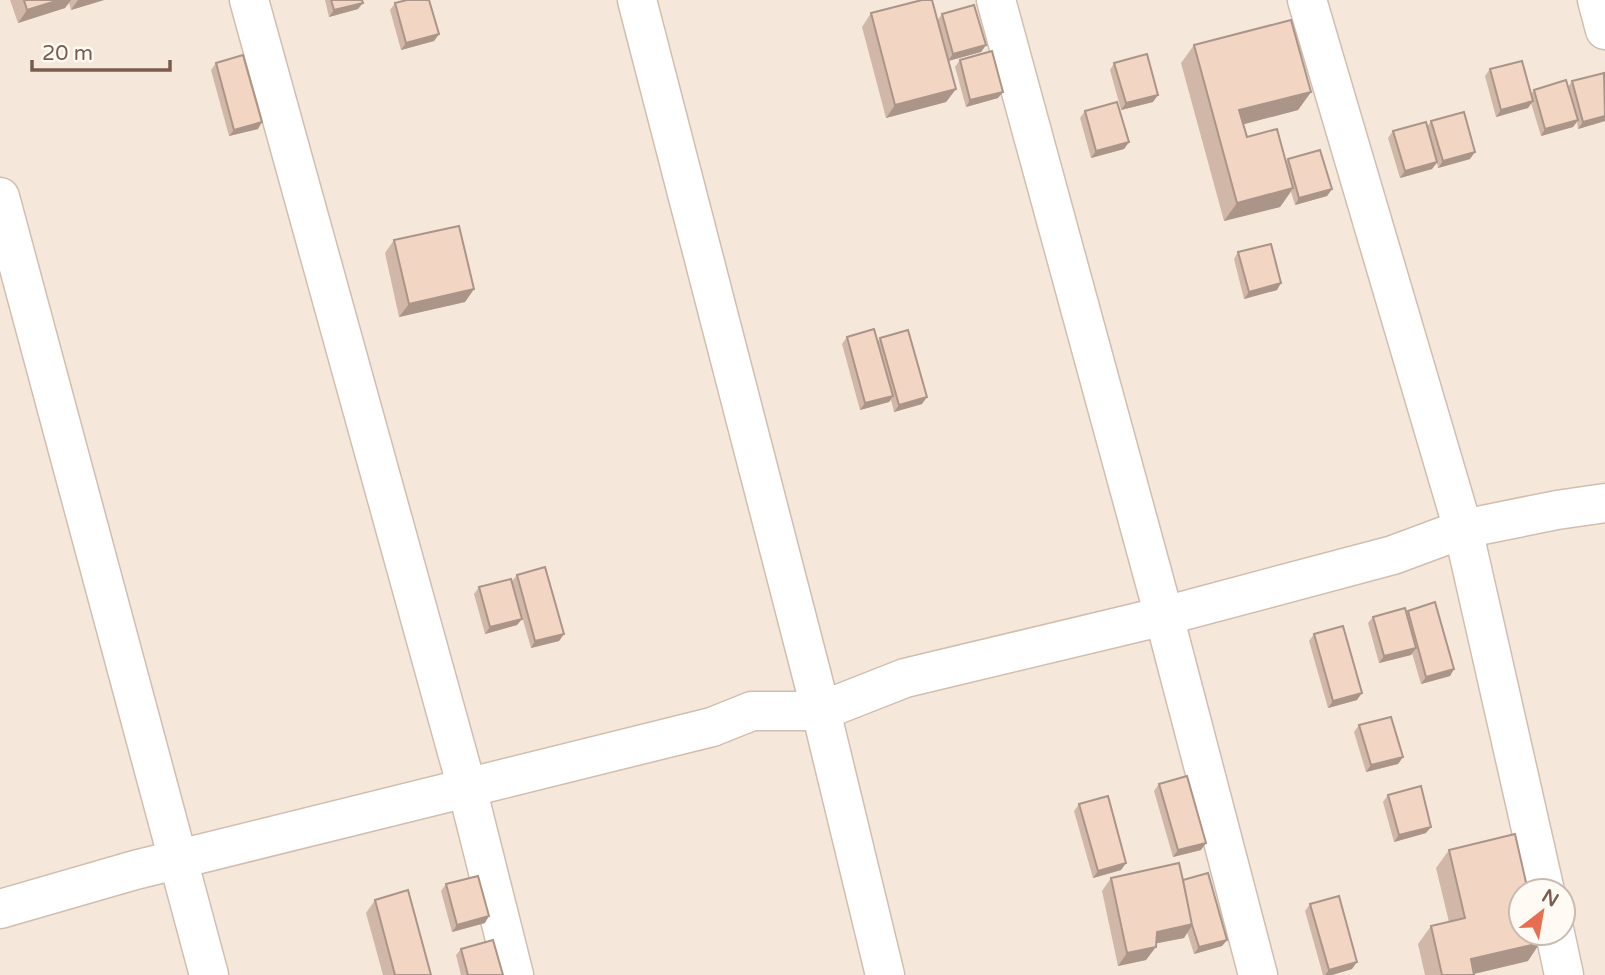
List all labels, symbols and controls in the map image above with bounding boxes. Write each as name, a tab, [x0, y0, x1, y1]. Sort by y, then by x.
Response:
scale bar	[32, 28, 170, 72]
text: 20 m	[42, 41, 93, 66]
north arrow	[1507, 877, 1577, 947]
text: N	[1538, 885, 1562, 912]

